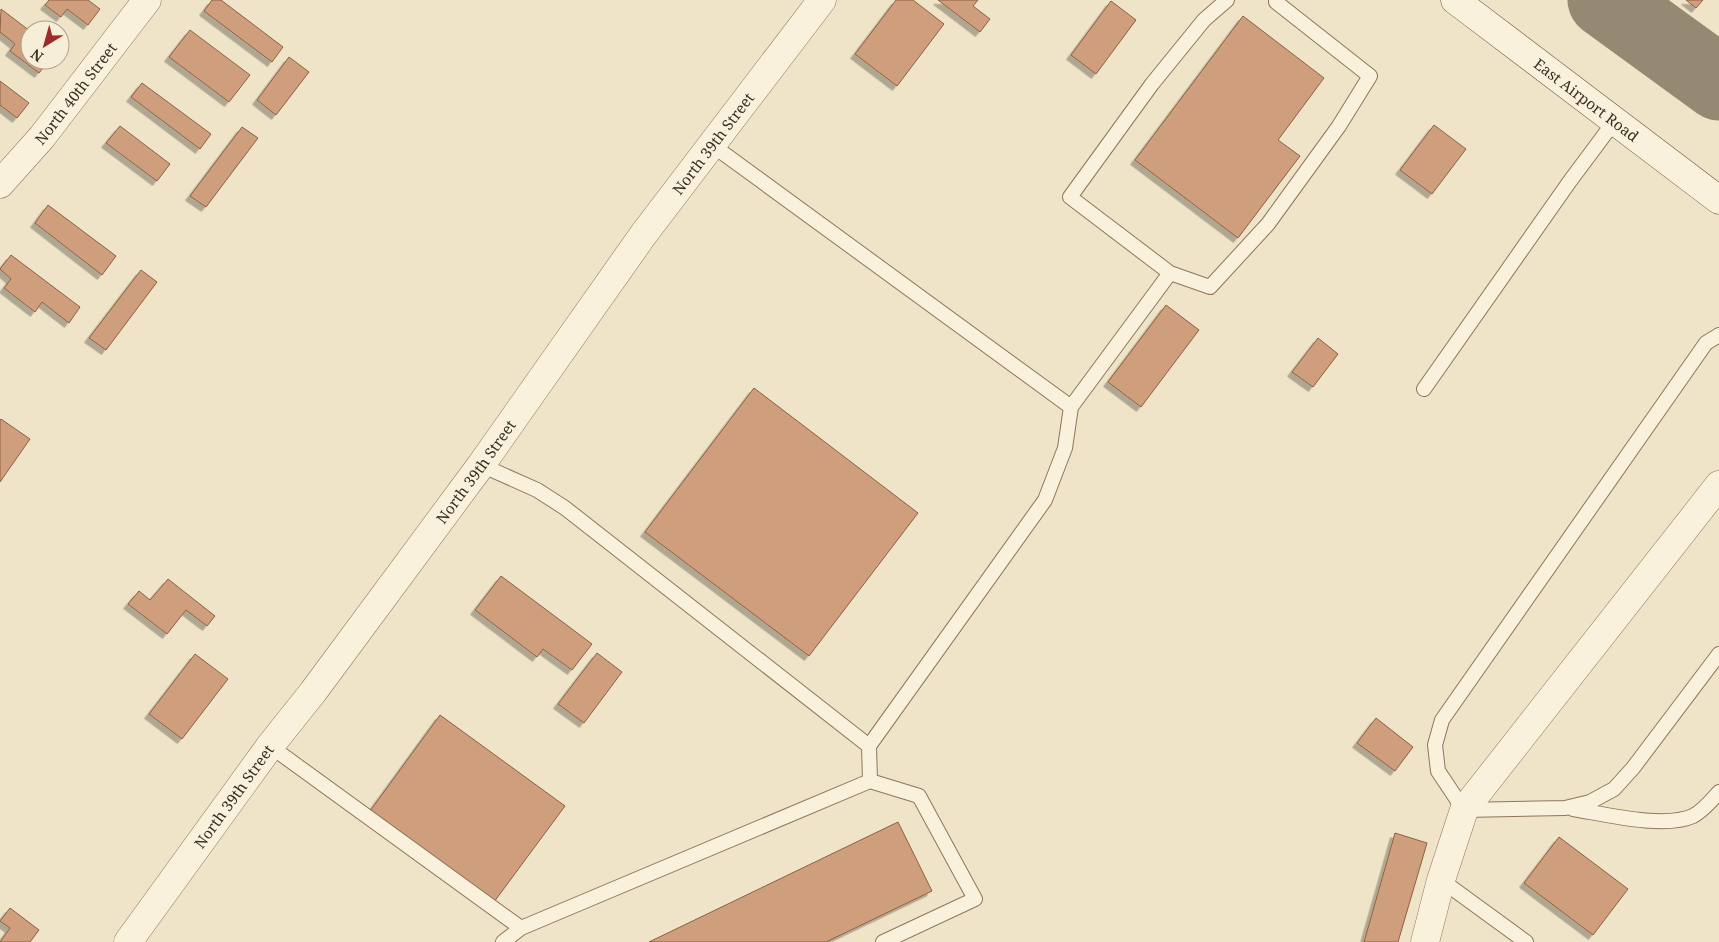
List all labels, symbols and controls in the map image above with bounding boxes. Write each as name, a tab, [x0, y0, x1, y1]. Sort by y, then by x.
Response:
north arrow	[20, 20, 70, 70]
street label: North 40th Street	[30, 39, 120, 147]
street label: East Airport Road	[1530, 53, 1643, 146]
street label: North 39th Street	[668, 88, 758, 198]
street label: North 39th Street	[431, 416, 520, 527]
street label: North 39th Street	[189, 740, 278, 852]

